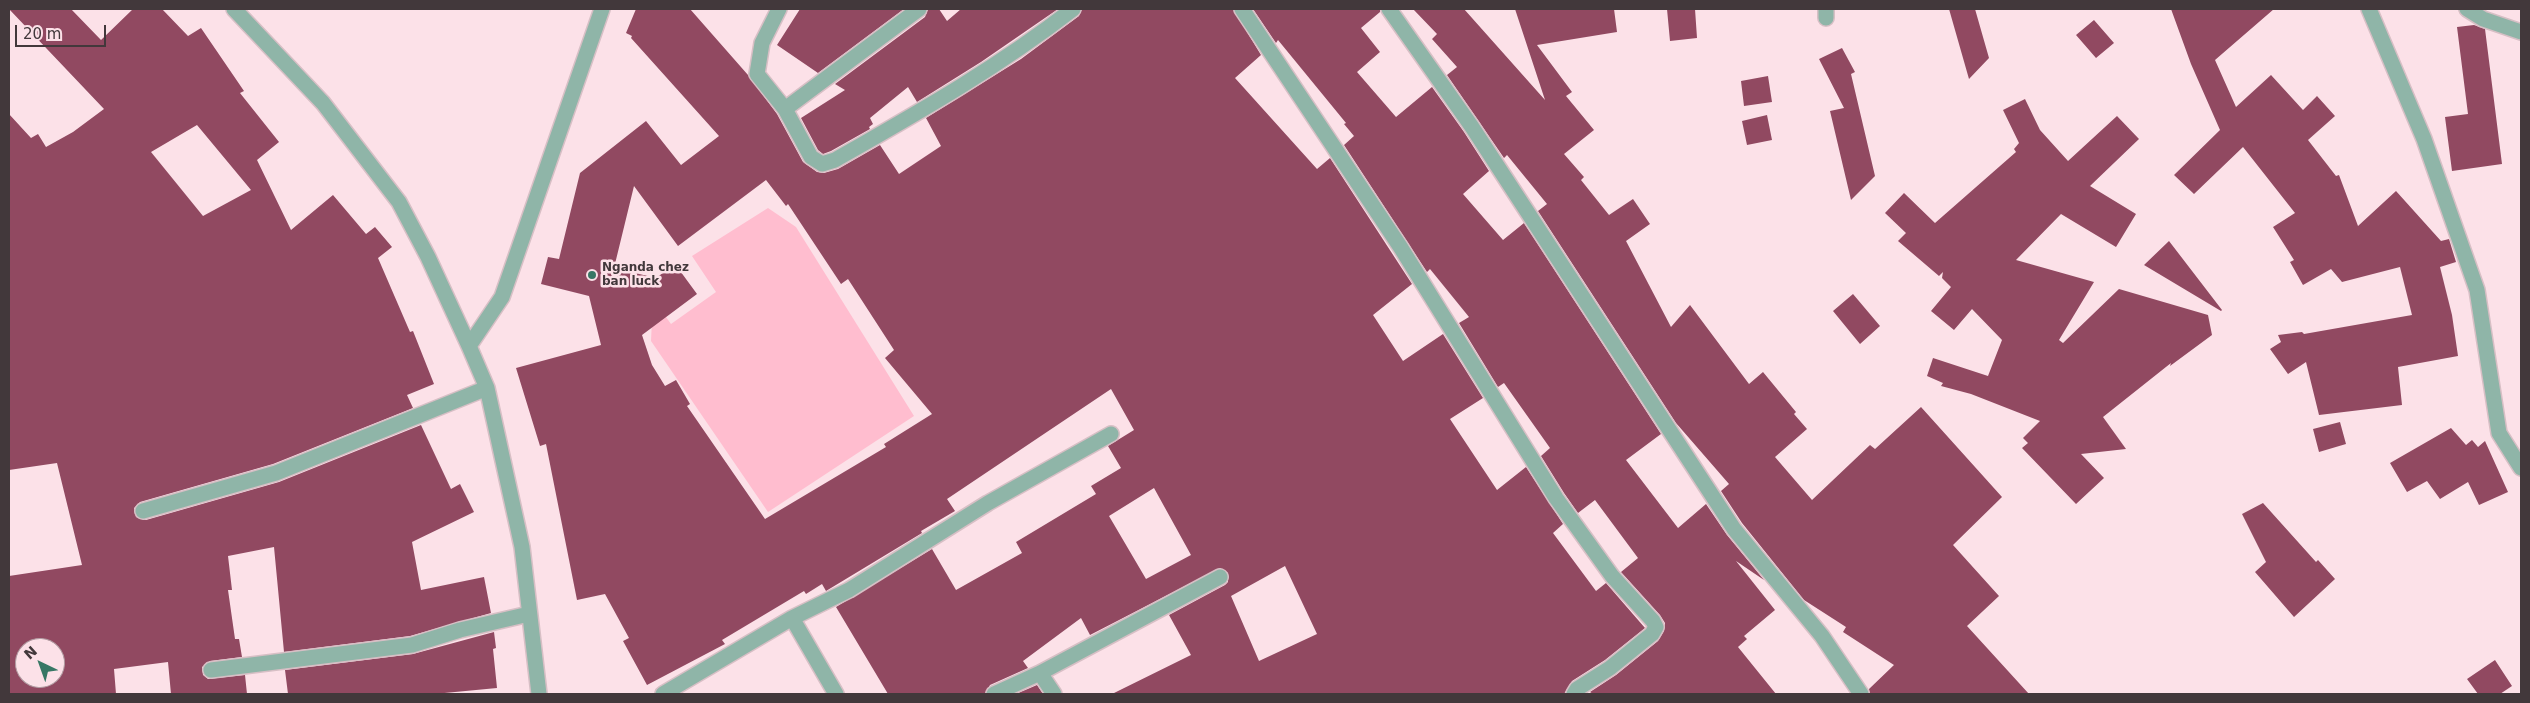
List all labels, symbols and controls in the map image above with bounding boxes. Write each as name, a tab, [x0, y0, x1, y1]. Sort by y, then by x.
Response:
scale bar	[18, 15, 109, 47]
text: 20 m	[23, 25, 61, 43]
place label: Nganda chez ban luck	[602, 261, 689, 289]
marker: Nganda chez ban luck	[586, 269, 598, 281]
north arrow	[15, 638, 65, 688]
text: N	[21, 643, 40, 662]

